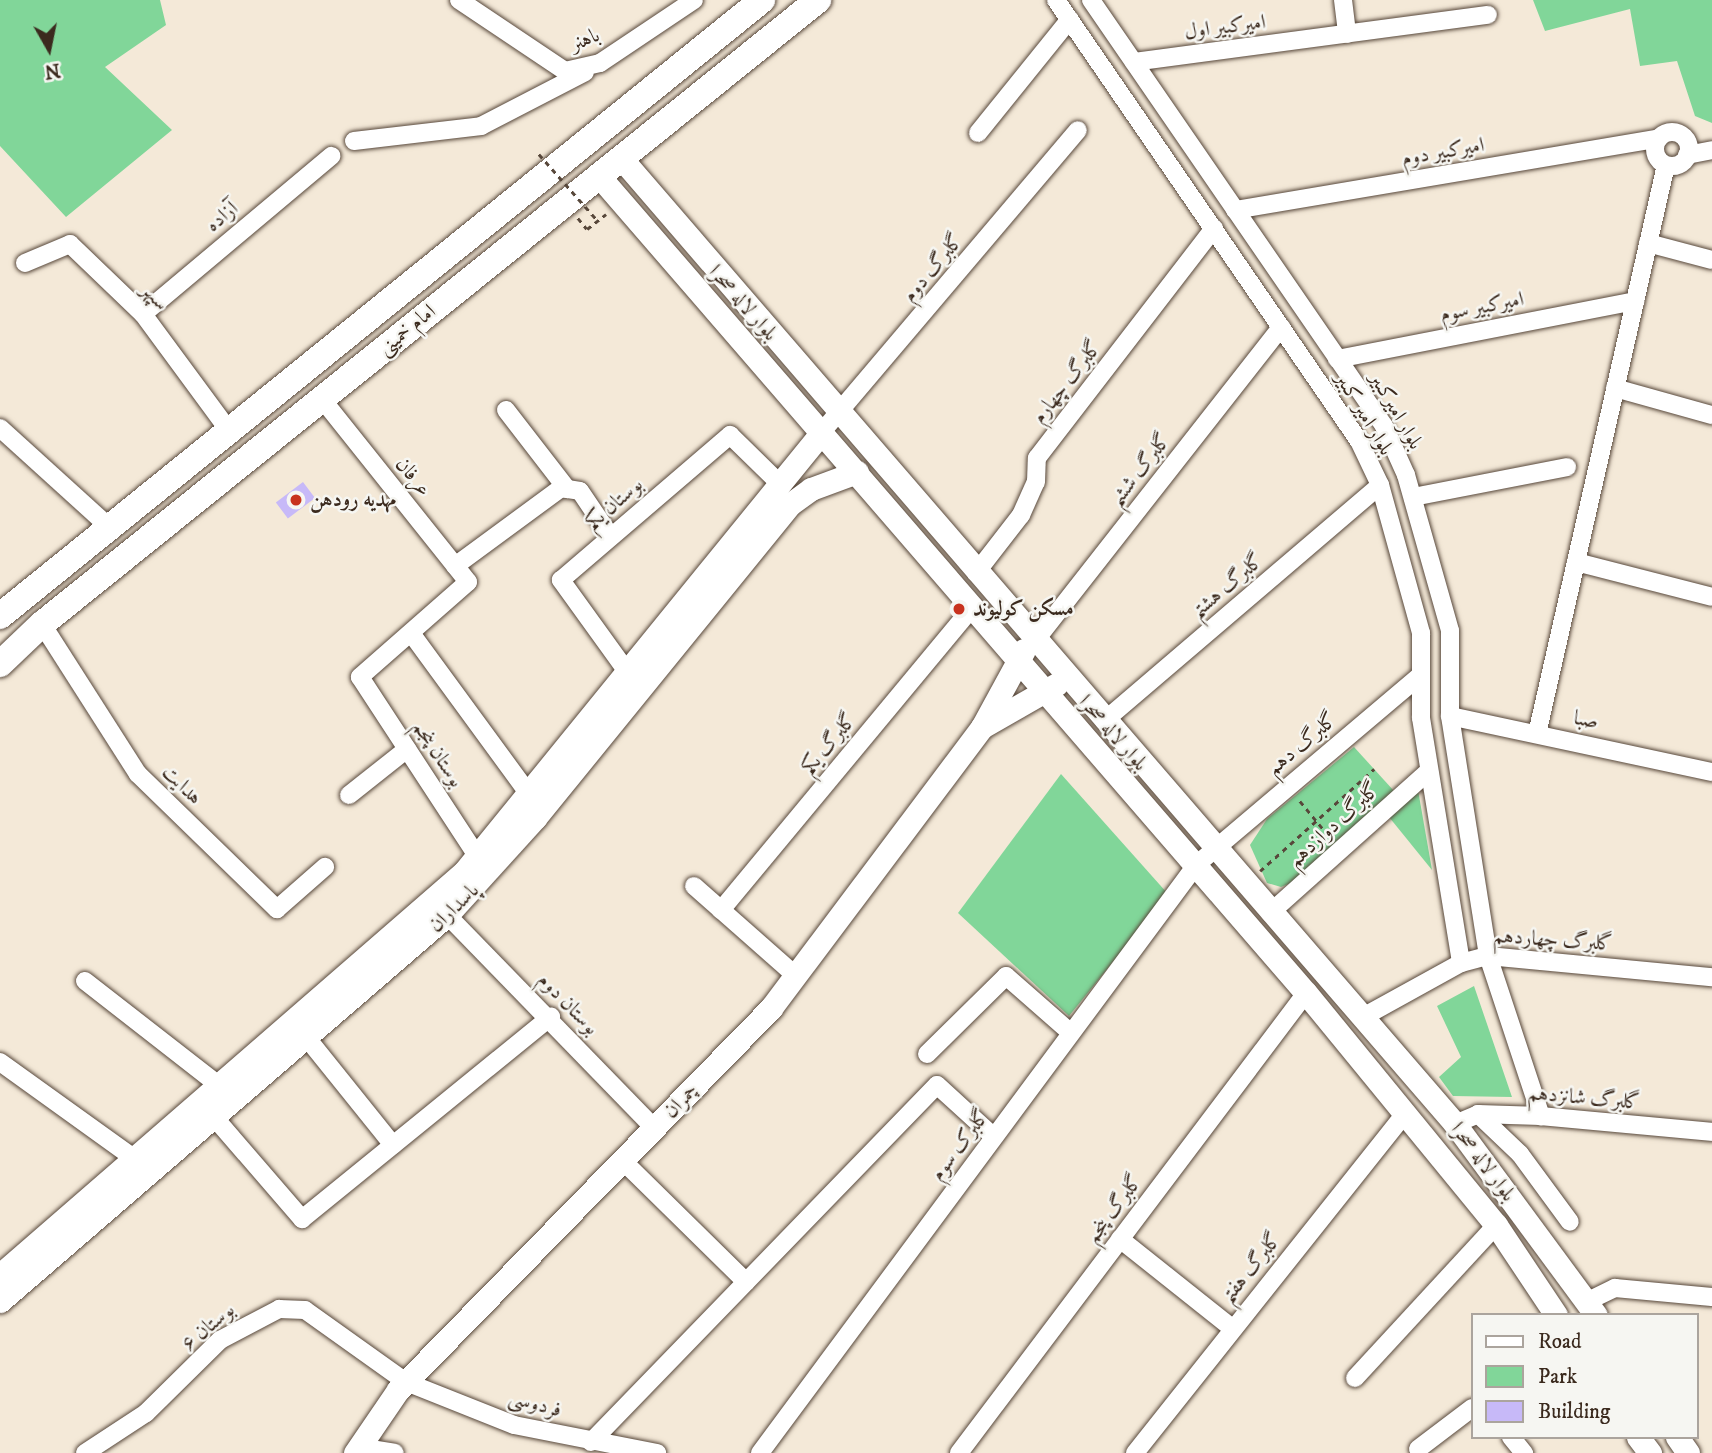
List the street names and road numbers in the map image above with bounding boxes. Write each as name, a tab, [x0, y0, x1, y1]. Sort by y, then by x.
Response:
street label: امیرکبیر اول	[1183, 10, 1267, 44]
street label: باهنر	[566, 23, 604, 57]
street label: امیرکبیر دوم	[1400, 132, 1486, 172]
street label: آزاده	[201, 196, 243, 238]
street label: گلبرگ دوم	[897, 229, 969, 307]
street label: بلوار لاله صحرا	[703, 260, 783, 346]
street label: سپهر	[136, 278, 174, 316]
street label: امیرکبیر سوم	[1438, 287, 1526, 327]
street label: امام خمینی	[373, 299, 441, 361]
street label: گلبرگ چهارم	[1027, 335, 1107, 429]
street label: بلوار امیر کبیر	[1329, 368, 1399, 460]
street label: بلوار امیرکبیر	[1364, 368, 1428, 454]
street label: گلبرگ ششم	[1103, 428, 1177, 512]
street label: عرفان	[390, 452, 436, 502]
street label: بوستان یکم	[580, 472, 648, 536]
street label: گلبرگ هشتم	[1185, 548, 1269, 624]
street label: بلوار لاله صحرا	[1073, 690, 1153, 776]
street label: صبا	[1572, 705, 1600, 735]
street label: گلبرگ دهم	[1262, 707, 1342, 781]
street label: گلبرگ یکم	[796, 708, 862, 780]
street label: بوستان پنجم	[407, 716, 469, 792]
street label: هدایت	[157, 760, 207, 810]
street label: گلبرگ دوازدهم	[1283, 777, 1385, 873]
street label: پاسداران	[424, 878, 484, 938]
street label: گلبرگ چهاردهم	[1492, 923, 1614, 957]
street label: بوستان دوم	[532, 968, 604, 1040]
street label: چمران	[658, 1078, 704, 1124]
street label: گلبرگ شانزدهم	[1527, 1081, 1641, 1115]
street label: گلبرک سوم	[925, 1104, 995, 1186]
street label: بلوار لاله صحرا	[1445, 1117, 1521, 1207]
street label: گلبرگ پنجم	[1080, 1170, 1148, 1248]
street label: گلبرگ هفتم	[1215, 1228, 1287, 1308]
street label: بوستان ۶	[176, 1297, 240, 1357]
street label: فردوسی	[506, 1385, 564, 1423]

